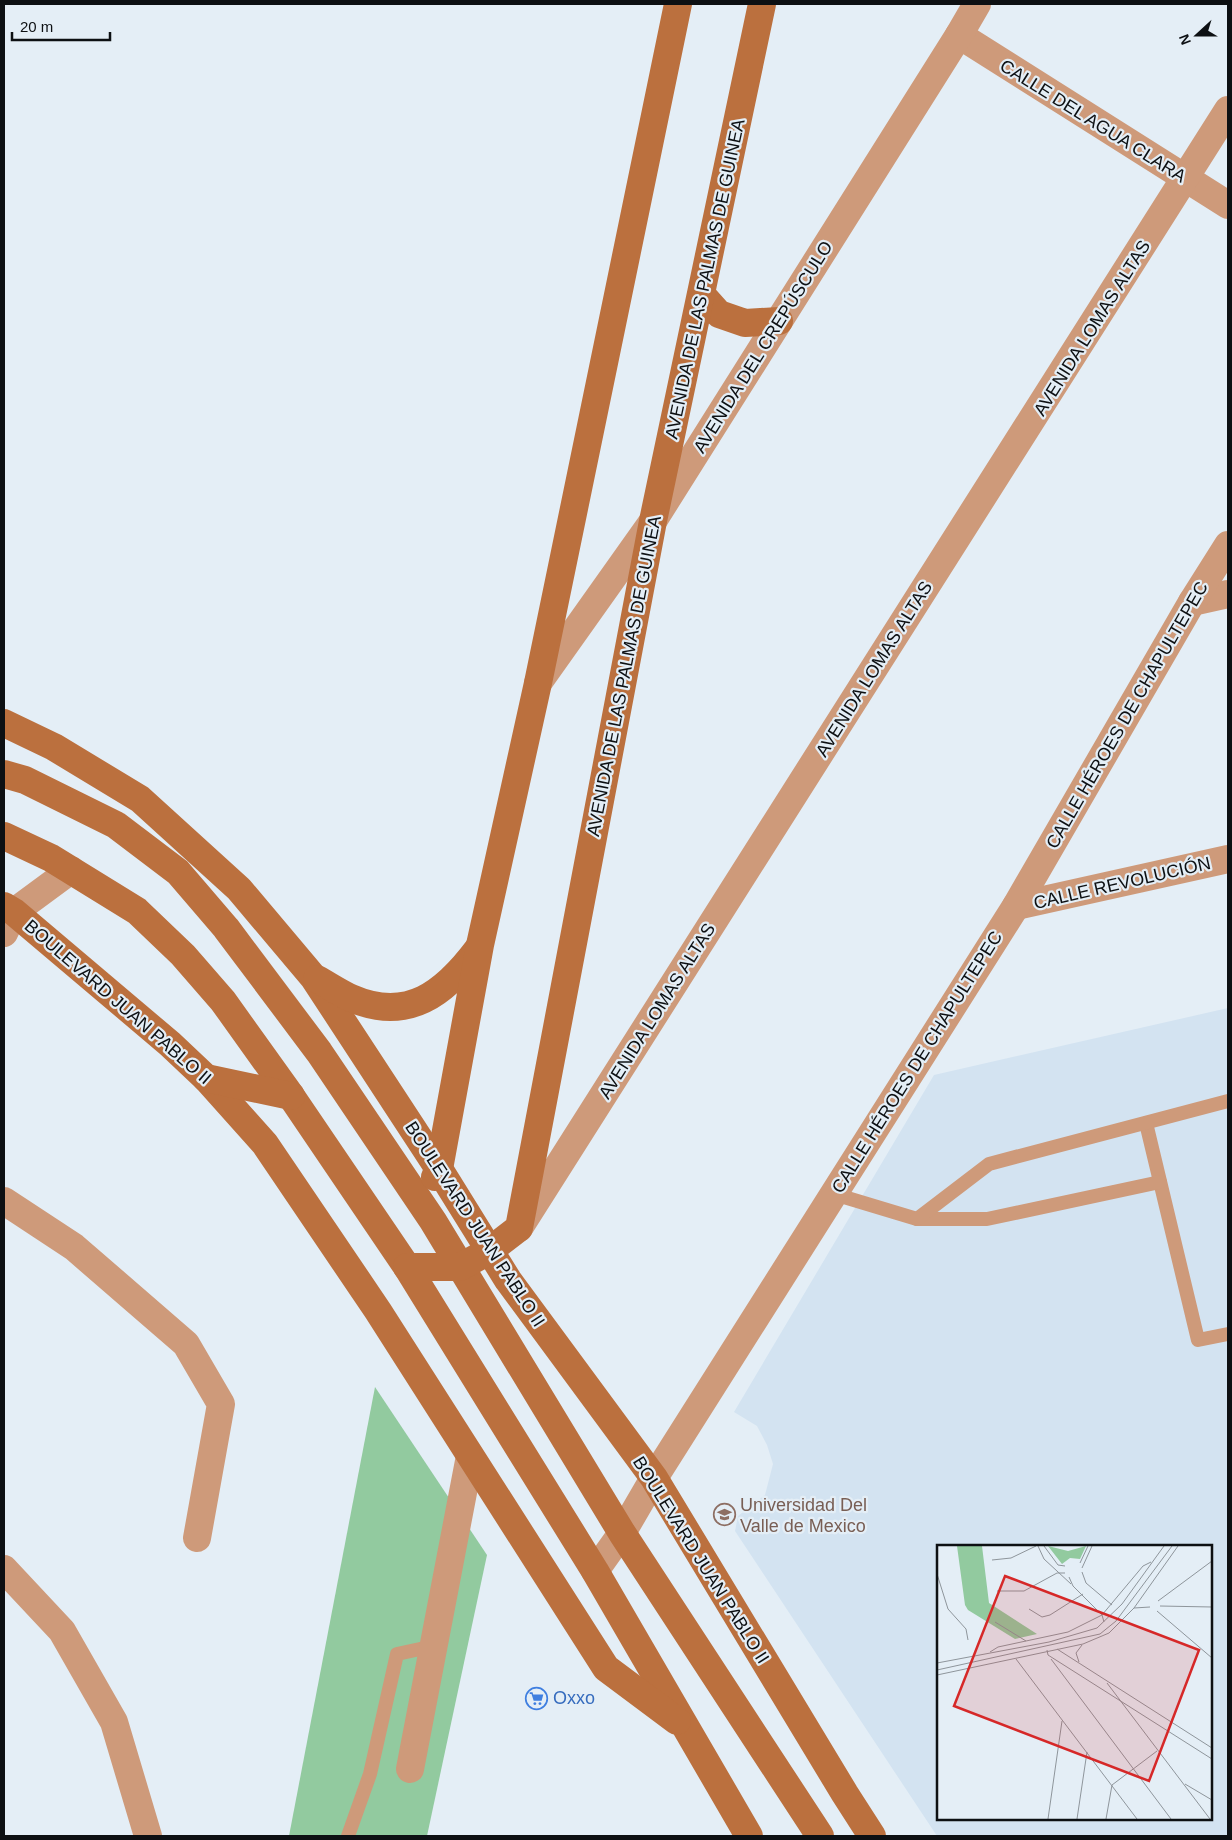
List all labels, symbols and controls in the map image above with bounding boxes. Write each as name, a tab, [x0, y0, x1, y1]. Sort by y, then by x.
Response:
scale bar	[12, 10, 110, 42]
north arrow	[1172, 10, 1222, 60]
text: 20 m	[20, 18, 53, 35]
text: N	[1176, 32, 1194, 47]
street label: CALLE DEL AGUA CLARA	[996, 55, 1190, 187]
street label: AVENIDA DE LAS PALMAS DE GUINEA	[661, 117, 749, 441]
street label: AVENIDA DEL CREPÚSCULO	[688, 237, 837, 457]
street label: AVENIDA LOMAS ALTAS	[1030, 237, 1154, 419]
street label: AVENIDA DE LAS PALMAS DE GUINEA	[583, 514, 665, 838]
street label: AVENIDA LOMAS ALTAS	[812, 578, 936, 760]
street label: CALLE HÉROES DE CHAPULTEPEC	[1042, 578, 1212, 852]
street label: CALLE REVOLUCIÓN	[1031, 852, 1212, 913]
street label: BOULEVARD JUAN PABLO II	[21, 916, 215, 1088]
street label: AVENIDA LOMAS ALTAS	[595, 920, 719, 1102]
street label: CALLE HÉROES DE CHAPULTEPEC	[828, 927, 1006, 1197]
street label: BOULEVARD JUAN PABLO II	[401, 1118, 549, 1330]
street label: BOULEVARD JUAN PABLO II	[629, 1453, 773, 1667]
place label: Universidad Del Valle de Mexico	[740, 1495, 867, 1536]
school or university icon: Universidad Del Valle de Mexico	[712, 1503, 736, 1527]
inset map	[937, 1545, 1212, 1820]
supermarket icon: Oxxo	[525, 1686, 549, 1710]
place label: Oxxo	[553, 1688, 595, 1708]

